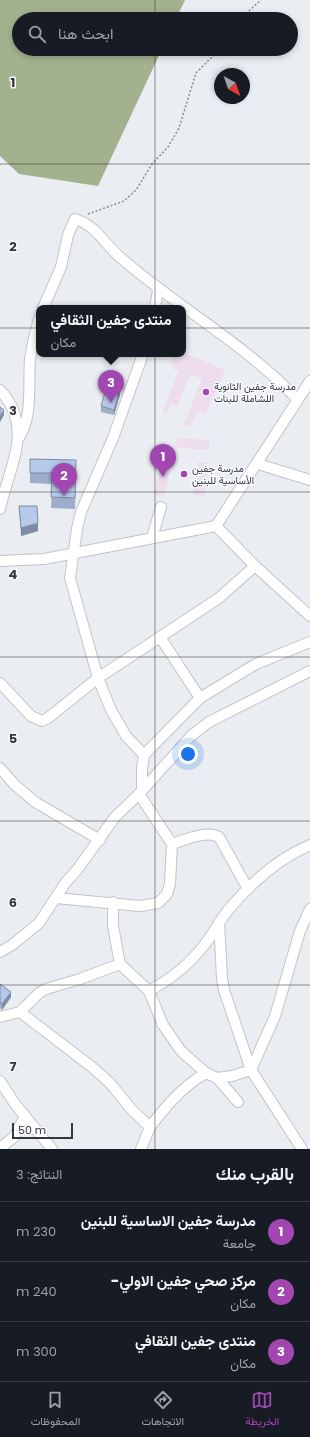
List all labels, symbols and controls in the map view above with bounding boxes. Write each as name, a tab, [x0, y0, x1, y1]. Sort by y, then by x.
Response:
search box	[12, 12, 298, 56]
icon: search	[26, 23, 48, 45]
text: ابحث هنا	[58, 23, 113, 44]
north arrow	[214, 68, 250, 104]
text: 1	[11, 73, 15, 92]
text: 2	[9, 237, 17, 256]
popup	[36, 305, 186, 357]
text: منتدى جفين الثقافي	[50, 309, 172, 330]
text: مكان	[50, 333, 76, 352]
pin: 3	[98, 370, 124, 403]
place label: مدرسة جفين الثانوية اللشاملة للبنات	[214, 379, 296, 406]
marker: مدرسة جفين الثانوية اللشاملة للبنات	[201, 387, 211, 397]
text: 3	[9, 401, 17, 420]
pin: 1	[150, 444, 176, 477]
place label: مدرسة جفين الأساسية للبنين	[192, 461, 254, 488]
pin: 2	[51, 463, 77, 496]
marker: مدرسة جفين الأساسية للبنين	[179, 469, 189, 479]
text: 4	[9, 565, 18, 584]
text: 5	[9, 729, 17, 748]
your location	[178, 744, 198, 764]
text: 6	[9, 893, 17, 912]
text: 7	[10, 1057, 17, 1076]
scale bar	[12, 1121, 73, 1140]
text: 50 m	[18, 1122, 46, 1138]
text: بالقرب منك	[216, 1162, 294, 1186]
text: النتائج: 3	[16, 1165, 62, 1184]
text: مدرسة جفين الاساسية للبنين	[81, 1210, 256, 1231]
text: 230 m	[16, 1222, 56, 1241]
text: 1	[279, 1222, 283, 1241]
text: جامعة	[223, 1234, 256, 1253]
text: مركز صحي جفين الاولي-	[111, 1270, 256, 1291]
text: 240 m	[16, 1282, 57, 1301]
text: 2	[277, 1282, 285, 1301]
text: مكان	[230, 1294, 256, 1313]
text: منتدى جفين الثقافي	[135, 1330, 256, 1351]
text: 300 m	[16, 1342, 57, 1361]
text: 3	[277, 1342, 285, 1361]
text: مكان	[230, 1354, 256, 1373]
tab: المحفوظات	[31, 1389, 80, 1431]
tab: الاتجاهات	[141, 1389, 184, 1431]
tab: الخريطة	[245, 1389, 279, 1431]

